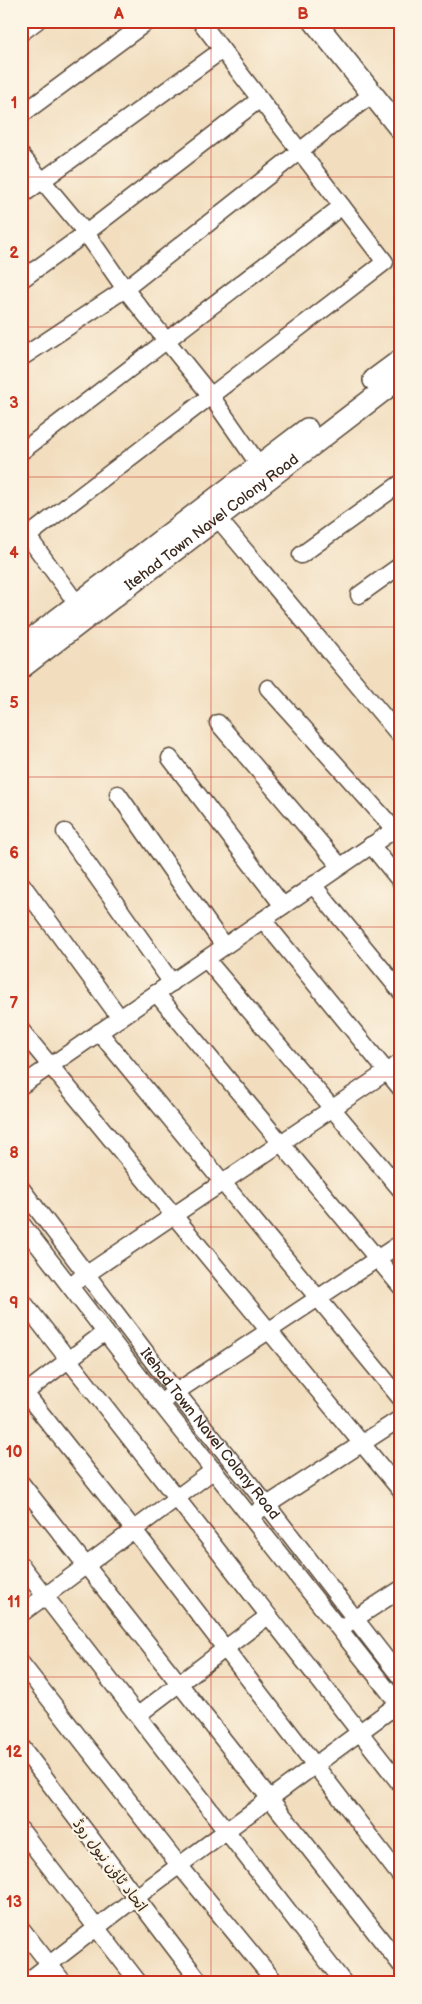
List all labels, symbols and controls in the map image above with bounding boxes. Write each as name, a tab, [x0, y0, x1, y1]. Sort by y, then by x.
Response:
text: A	[113, 5, 124, 24]
text: B	[297, 5, 309, 24]
text: 1	[11, 94, 17, 113]
text: 2	[9, 244, 19, 263]
text: 3	[9, 394, 19, 413]
street label: Itehad Town Navel Colony Road	[121, 450, 303, 595]
text: 4	[9, 544, 19, 563]
text: 5	[9, 694, 19, 713]
text: 6	[9, 844, 19, 863]
text: 7	[10, 994, 19, 1013]
text: 8	[9, 1144, 19, 1163]
text: 9	[9, 1294, 19, 1313]
street label: Itehad Town Navel Colony Road	[136, 1344, 284, 1524]
text: 10	[6, 1443, 22, 1462]
text: 11	[7, 1593, 21, 1612]
text: 12	[6, 1743, 23, 1762]
street label: اتحاد ٹاؤن نیول روڈ	[68, 1815, 151, 1916]
text: 13	[6, 1893, 22, 1912]

